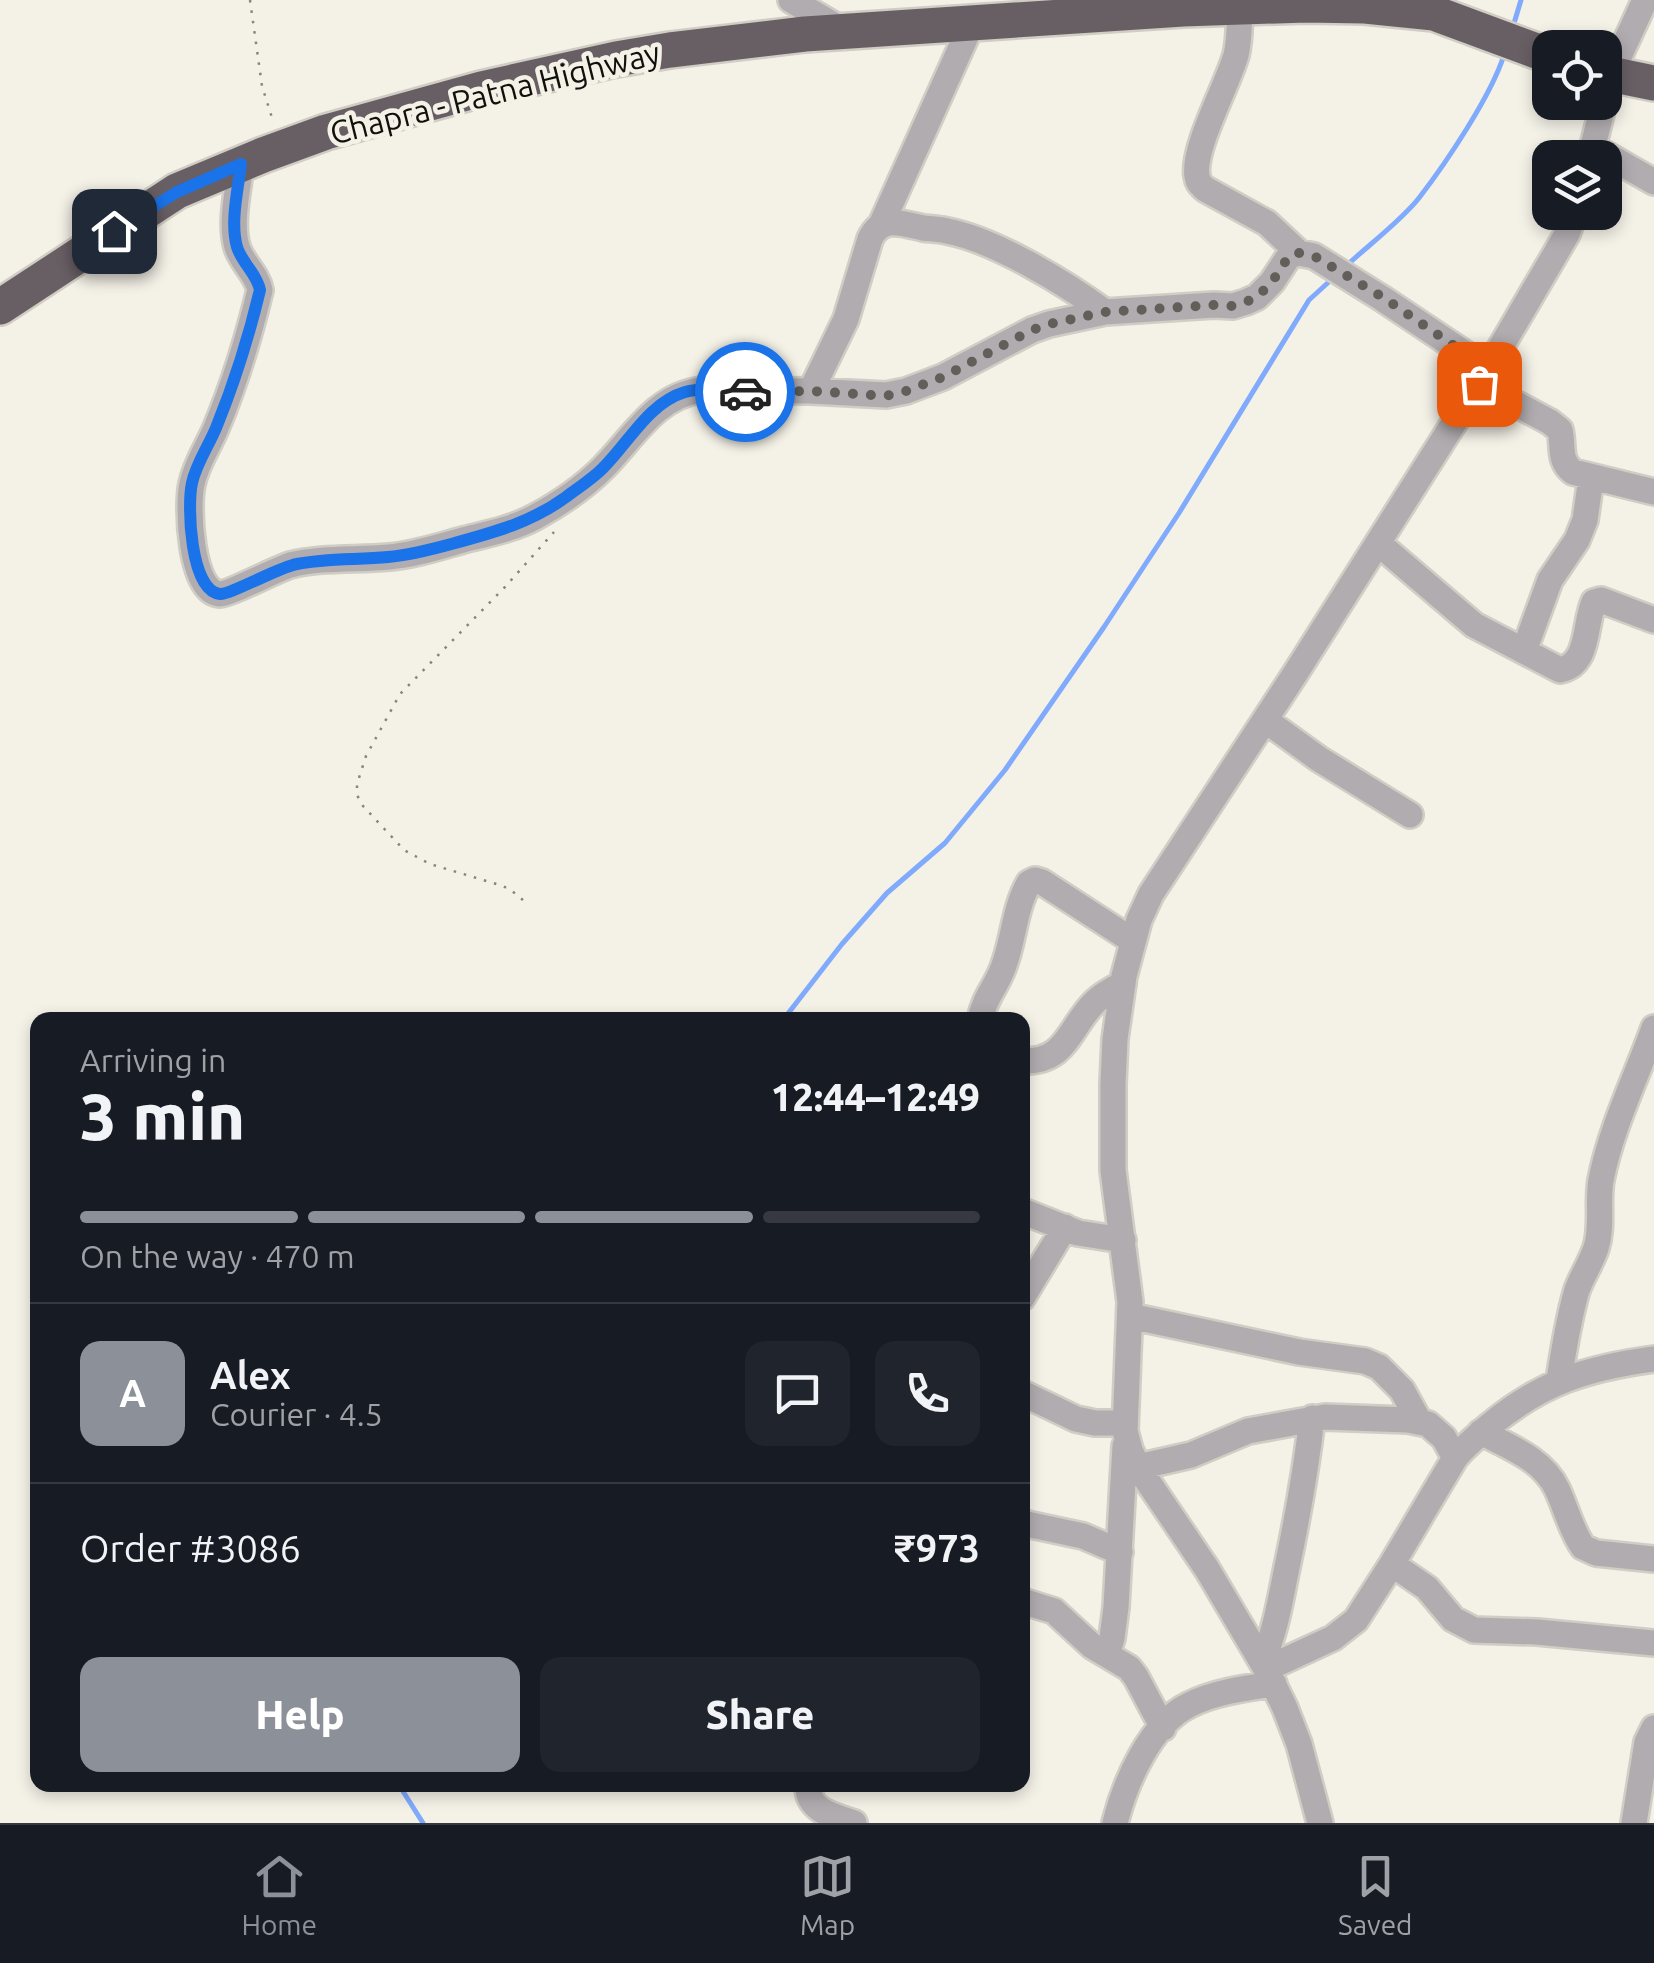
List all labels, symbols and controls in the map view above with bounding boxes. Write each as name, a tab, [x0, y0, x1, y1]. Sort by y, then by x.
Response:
map controls	[1532, 30, 1622, 230]
button: locate	[1532, 30, 1622, 120]
street label: Chapra - Patna Highway	[326, 34, 663, 150]
button: layers	[1532, 140, 1622, 230]
pin	[72, 189, 157, 274]
icon: home	[87, 204, 142, 259]
courier	[695, 342, 795, 442]
pin	[1437, 342, 1522, 427]
icon: bag	[1452, 357, 1507, 412]
icon: car	[718, 365, 773, 420]
text: Arriving in	[80, 1042, 226, 1078]
text: 12:44–12:49	[771, 1076, 980, 1118]
text: 3 min	[80, 1079, 245, 1152]
text: On the way · 470 m	[80, 1238, 355, 1274]
button: chat	[745, 1341, 850, 1446]
button: phone	[875, 1341, 980, 1446]
text: Alex	[210, 1354, 291, 1396]
text: A	[119, 1372, 146, 1414]
text: Courier · 4.5	[210, 1396, 383, 1432]
text: Order #3086	[80, 1527, 301, 1569]
text: ₹973	[894, 1527, 980, 1569]
button: Help	[80, 1657, 520, 1772]
button: Share	[540, 1657, 980, 1772]
tab: Home	[241, 1849, 317, 1940]
tab: Map	[800, 1849, 855, 1940]
tab: Saved	[1338, 1849, 1413, 1940]

